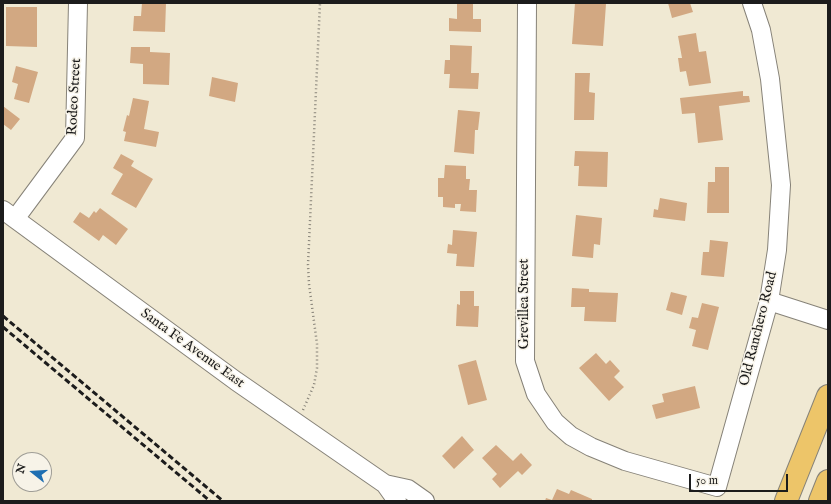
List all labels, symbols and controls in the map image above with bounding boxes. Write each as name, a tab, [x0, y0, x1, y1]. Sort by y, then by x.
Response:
street label: Rodeo Street	[65, 58, 85, 136]
street label: Grevillea Street	[517, 259, 533, 349]
street label: Old Ranchero Road	[737, 270, 781, 388]
street label: Santa Fe Avenue East	[137, 306, 247, 392]
north arrow	[12, 452, 52, 492]
text: N	[13, 462, 30, 475]
scale bar	[691, 466, 790, 492]
text: 50 m	[696, 473, 718, 488]

